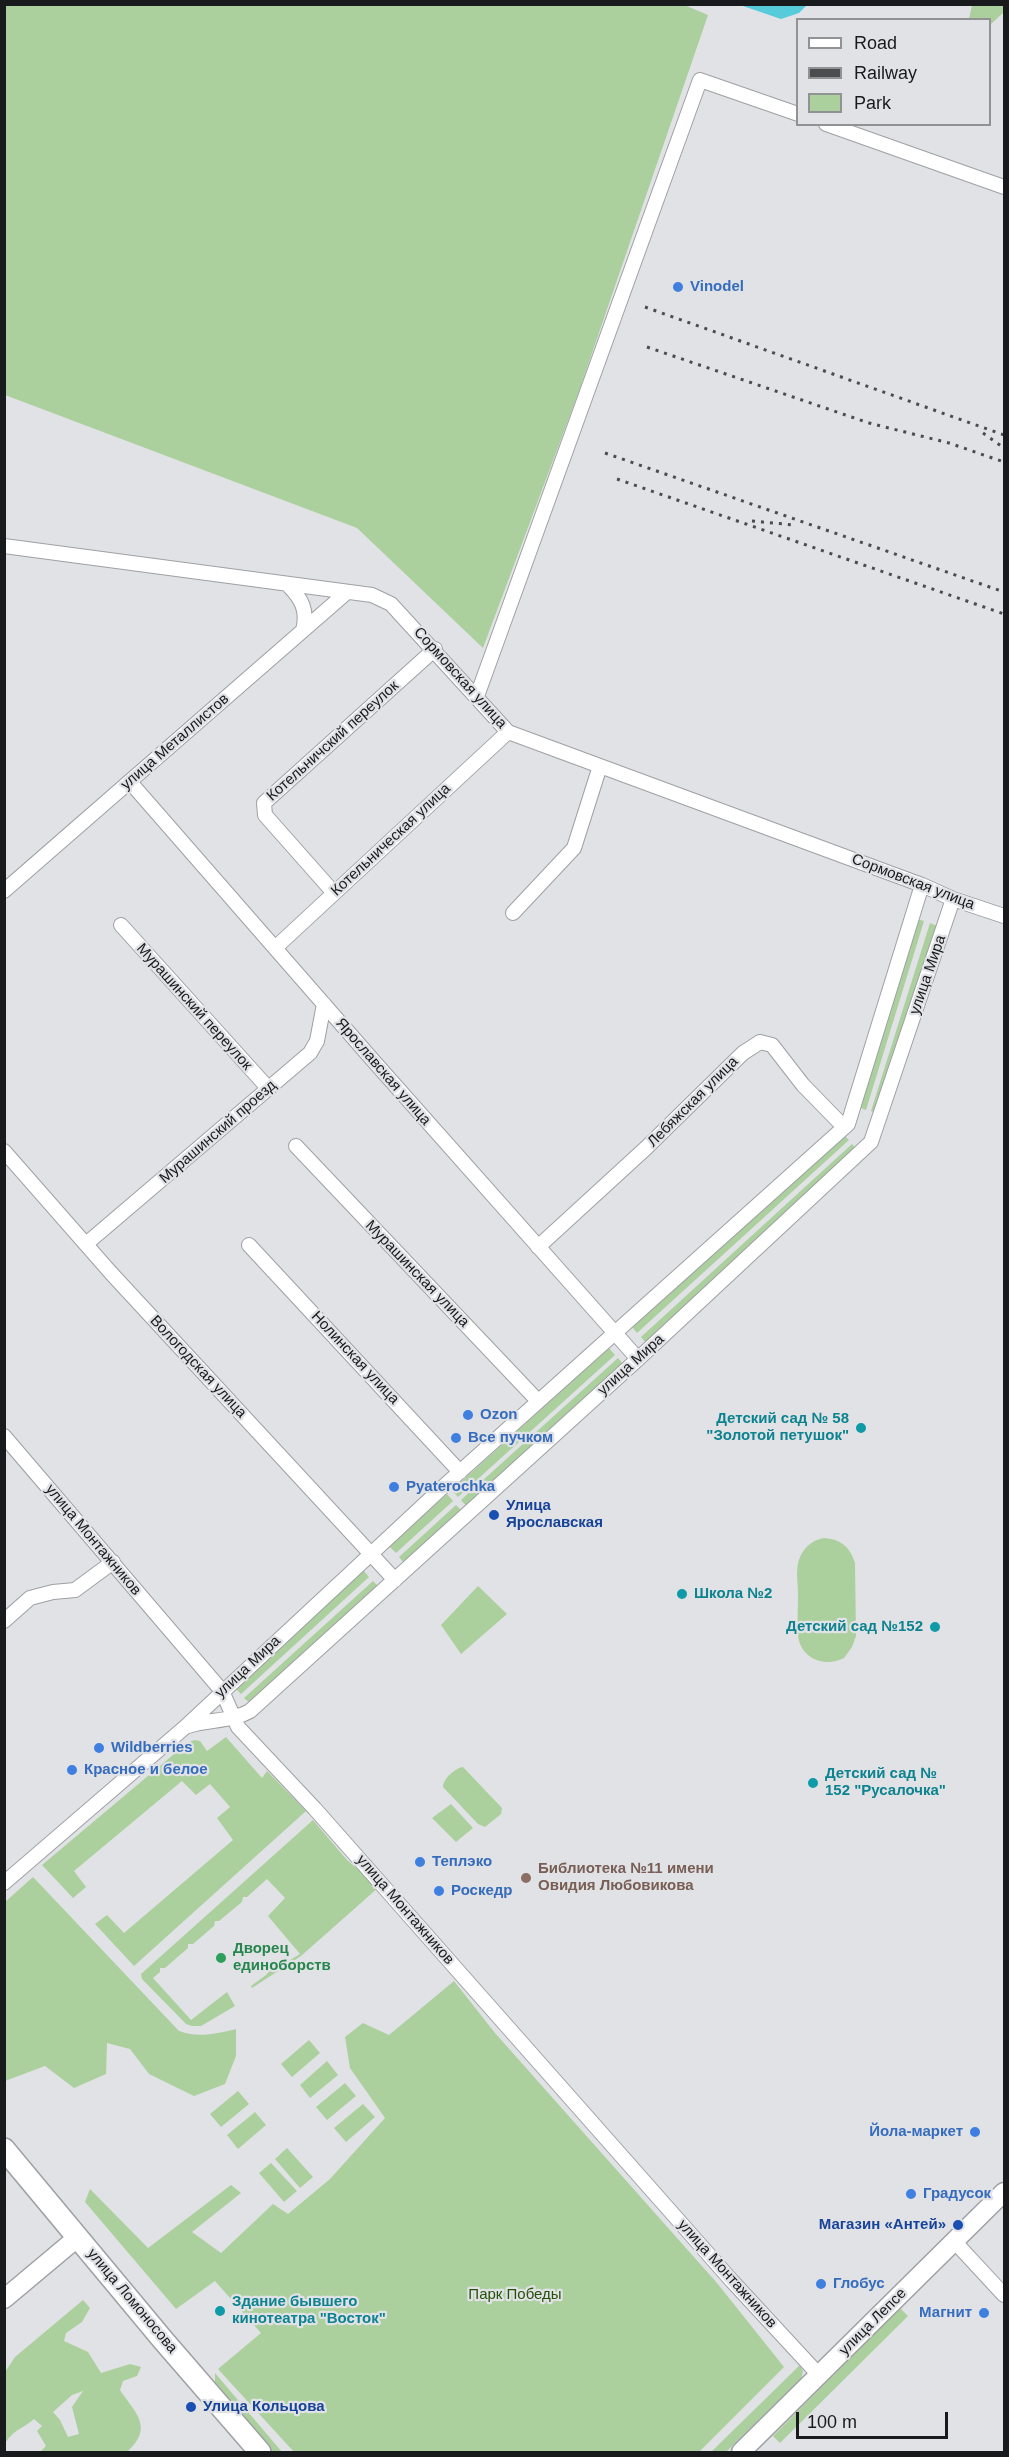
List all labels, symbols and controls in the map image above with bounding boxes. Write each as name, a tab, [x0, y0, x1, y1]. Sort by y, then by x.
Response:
legend	[796, 18, 991, 126]
text: Road	[854, 33, 897, 53]
text: Railway	[854, 63, 917, 83]
text: Park	[854, 93, 891, 113]
place label: Vinodel	[690, 278, 744, 296]
marker: Vinodel	[671, 280, 685, 294]
street label: Сормовская улица	[410, 624, 510, 732]
street label: Котельничский переулок	[263, 677, 403, 805]
street label: улица Металлистов	[117, 690, 233, 794]
street label: Котельническая улица	[327, 780, 455, 900]
street label: Сормовская улица	[849, 850, 977, 914]
street label: улица Мира	[906, 933, 950, 1017]
street label: Мурашинский переулок	[132, 940, 256, 1074]
street label: Ярославская улица	[332, 1015, 434, 1129]
street label: Лебяжская улица	[644, 1053, 742, 1151]
street label: Мурашинский проезд	[156, 1077, 280, 1187]
street label: Мурашинская улица	[361, 1217, 473, 1331]
street label: Нолинская улица	[307, 1308, 403, 1408]
street label: Вологодская улица	[146, 1312, 250, 1422]
street label: улица Мира	[594, 1331, 668, 1399]
place label: Ozon	[480, 1406, 517, 1424]
marker: Ozon	[461, 1408, 475, 1422]
place label: Детский сад № 58 "Золотой петушок"	[706, 1410, 849, 1445]
marker: Детский сад № 58 "Золотой петушок"	[854, 1421, 868, 1435]
place label: Все пучком	[468, 1429, 553, 1447]
marker: Все пучком	[449, 1431, 463, 1445]
place label: Pyaterochka	[406, 1478, 495, 1496]
marker: Pyaterochka	[387, 1480, 401, 1494]
street label: улица Монтажников	[41, 1481, 145, 1599]
place label: Улица Ярославская	[506, 1497, 603, 1532]
marker: Улица Ярославская	[487, 1508, 501, 1522]
place label: Школа №2	[694, 1585, 772, 1603]
marker: Школа №2	[675, 1587, 689, 1601]
place label: Детский сад №152	[786, 1618, 923, 1636]
marker: Детский сад №152	[928, 1620, 942, 1634]
street label: улица Мира	[212, 1632, 284, 1702]
place label: Wildberries	[111, 1739, 193, 1757]
marker: Wildberries	[92, 1741, 106, 1755]
place label: Красное и белое	[84, 1761, 208, 1779]
marker: Красное и белое	[65, 1763, 79, 1777]
place label: Детский сад № 152 "Русалочка"	[825, 1765, 946, 1800]
marker: Детский сад № 152 "Русалочка"	[806, 1776, 820, 1790]
street label: улица Монтажников	[352, 1851, 458, 1969]
place label: Теплэко	[432, 1853, 492, 1871]
marker: Теплэко	[413, 1855, 427, 1869]
place label: Библиотека №11 имени Овидия Любовикова	[538, 1860, 714, 1895]
marker: Библиотека №11 имени Овидия Любовикова	[519, 1871, 533, 1885]
place label: Роскедр	[451, 1882, 512, 1900]
marker: Роскедр	[432, 1884, 446, 1898]
place label: Дворец единоборств	[233, 1940, 331, 1975]
marker: Дворец единоборств	[214, 1951, 228, 1965]
place label: Йола-маркет	[869, 2123, 963, 2141]
marker: Йола-маркет	[968, 2125, 982, 2139]
place label: Градусок	[923, 2185, 991, 2203]
marker: Градусок	[904, 2187, 918, 2201]
street label: улица Монтажников	[674, 2216, 780, 2332]
place label: Магазин «Антей»	[819, 2216, 946, 2234]
marker: Магазин «Антей»	[951, 2218, 965, 2232]
street label: улица Ломоносова	[83, 2245, 181, 2357]
place label: Глобус	[833, 2275, 885, 2293]
marker: Глобус	[814, 2277, 828, 2291]
street label: улица Лепсе	[836, 2285, 910, 2359]
park label: Парк Победы	[468, 2286, 562, 2304]
place label: Здание бывшего кинотеатра "Восток"	[232, 2293, 386, 2328]
marker: Здание бывшего кинотеатра "Восток"	[213, 2304, 227, 2318]
place label: Магнит	[919, 2304, 972, 2322]
marker: Магнит	[977, 2306, 991, 2320]
place label: Улица Кольцова	[203, 2398, 324, 2416]
marker: Улица Кольцова	[184, 2400, 198, 2414]
scale bar	[799, 2400, 950, 2438]
text: 100 m	[807, 2412, 857, 2432]

